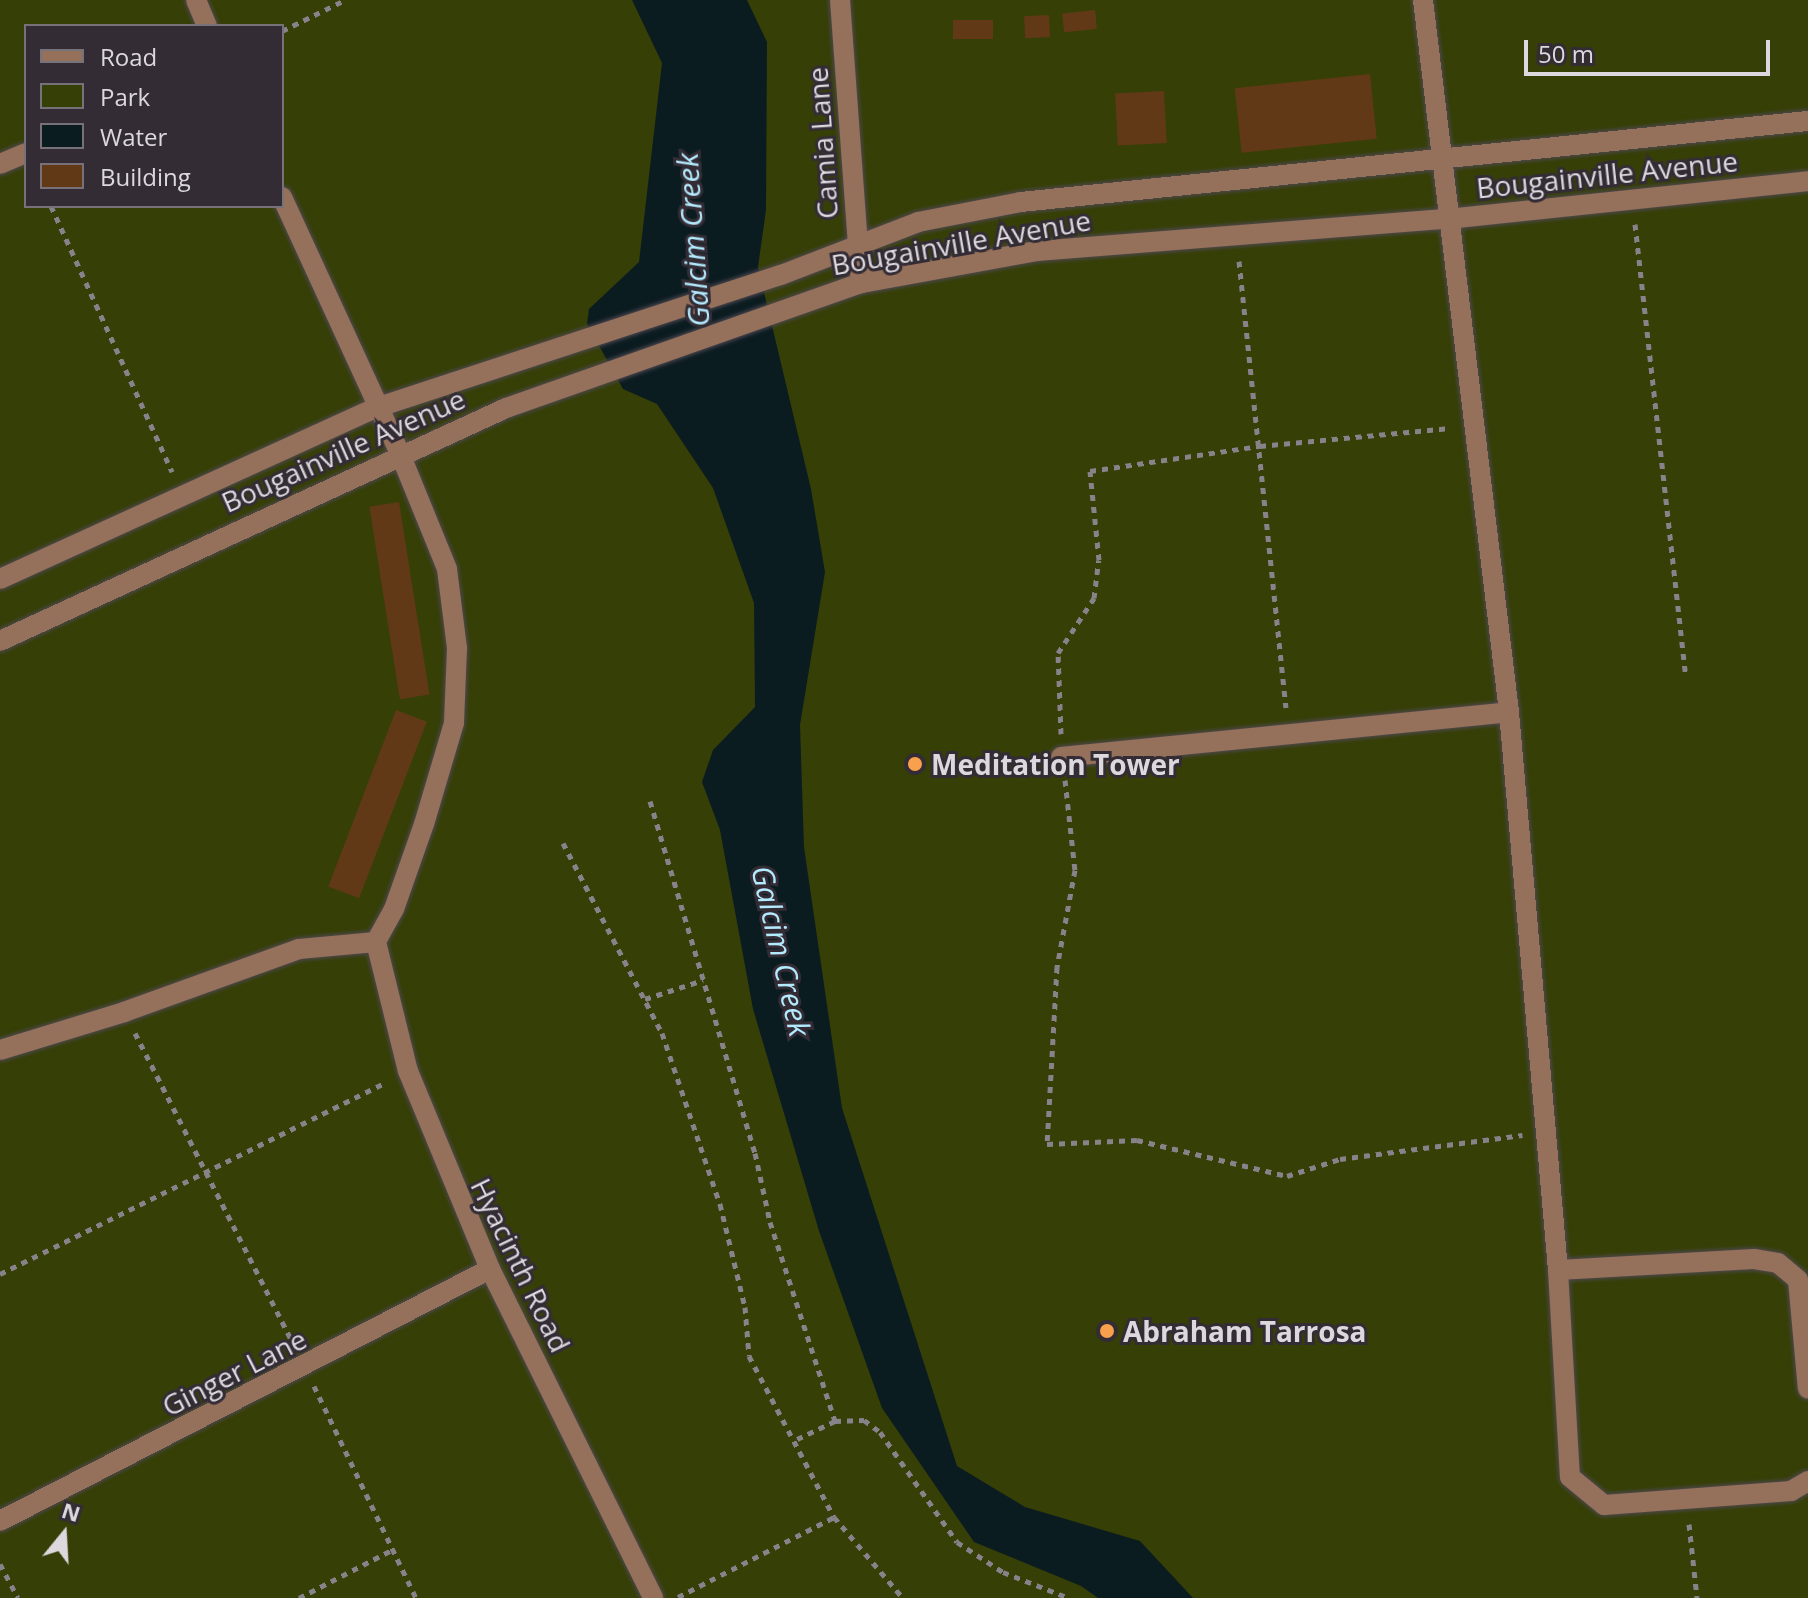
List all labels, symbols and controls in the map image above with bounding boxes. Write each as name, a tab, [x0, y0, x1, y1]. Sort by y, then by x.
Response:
legend	[24, 24, 284, 208]
scale bar	[1528, 24, 1774, 74]
text: 50 m	[1538, 37, 1594, 70]
text: Road	[100, 40, 157, 73]
street label: Camia Lane	[800, 66, 844, 220]
text: Park	[100, 80, 150, 113]
text: Water	[100, 120, 167, 153]
street label: Bougainville Avenue	[1475, 144, 1739, 204]
water label: Galcim Creek	[669, 152, 717, 328]
text: Building	[100, 160, 191, 193]
street label: Bougainville Avenue	[829, 203, 1093, 281]
street label: Bougainville Avenue	[216, 381, 470, 519]
place label: Meditation Tower	[931, 747, 1180, 781]
marker: Meditation Tower	[906, 755, 924, 773]
water label: Galcim Creek	[744, 862, 818, 1040]
street label: Hyacinth Road	[464, 1173, 578, 1357]
place label: Abraham Tarrosa	[1123, 1314, 1366, 1348]
street label: Ginger Lane	[156, 1321, 312, 1423]
marker: Abraham Tarrosa	[1098, 1322, 1116, 1340]
north arrow	[24, 1494, 104, 1574]
text: N	[58, 1494, 85, 1528]

